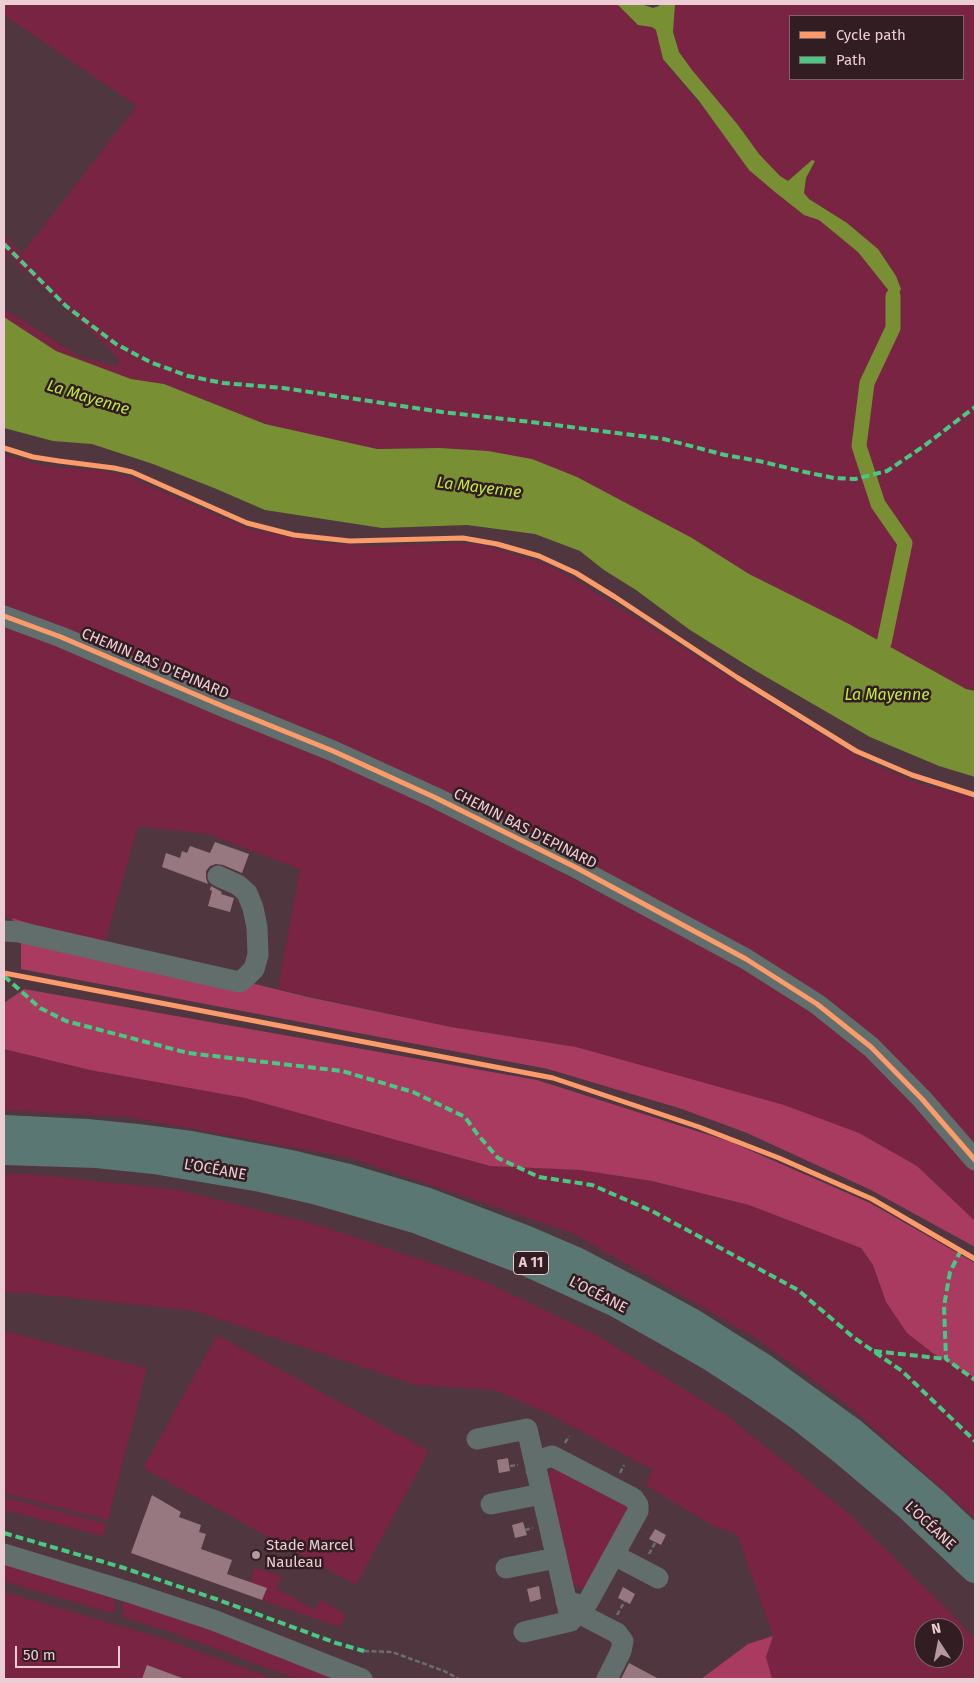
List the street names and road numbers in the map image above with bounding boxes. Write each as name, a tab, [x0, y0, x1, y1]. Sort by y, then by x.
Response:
street label: CHEMIN BAS D'EPINARD	[79, 625, 231, 703]
street label: CHEMIN BAS D'EPINARD	[450, 785, 600, 873]
street label: L’OCÉANE	[182, 1156, 248, 1184]
road number: A 11	[514, 1252, 548, 1274]
street label: L’OCÉANE	[566, 1273, 630, 1317]
street label: L’OCÉANE	[901, 1498, 959, 1554]

